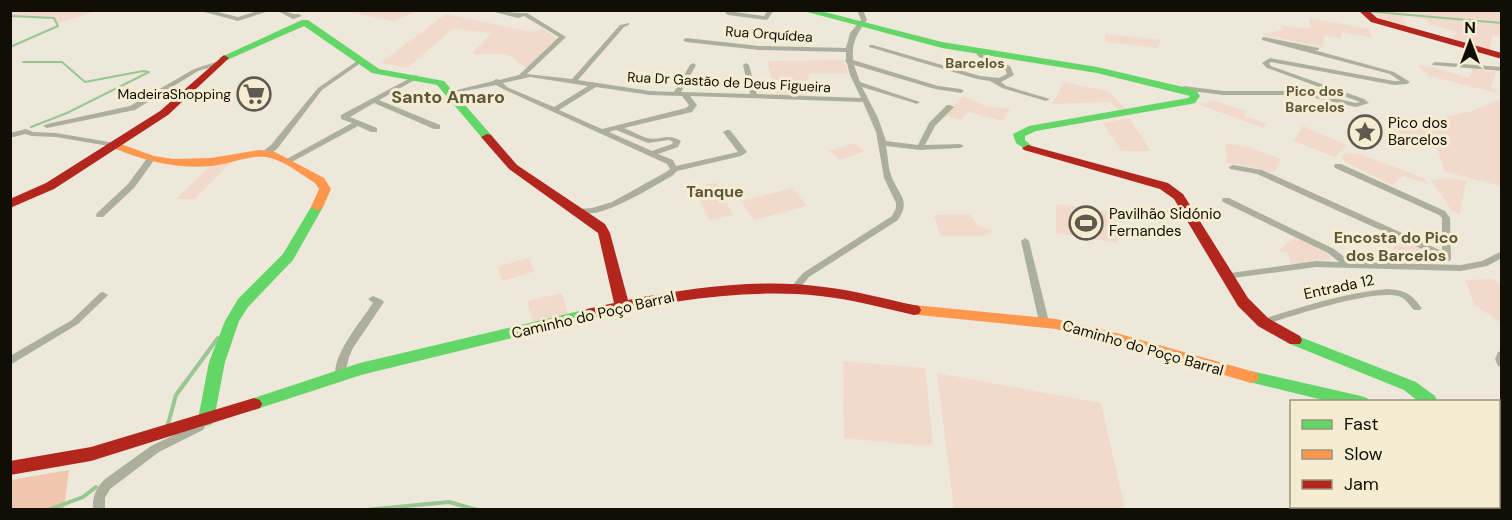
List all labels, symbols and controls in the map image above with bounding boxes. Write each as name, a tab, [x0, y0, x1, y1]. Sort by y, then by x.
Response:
north arrow	[1440, 12, 1500, 72]
text: N	[1464, 17, 1476, 38]
street label: Rua Orquídea	[725, 22, 813, 46]
district label: Barcelos	[945, 54, 1005, 72]
street label: Rua Dr Gastão de Deus Figueira	[627, 68, 831, 96]
supermarket icon: MadeiraShopping	[236, 76, 272, 112]
district label: Pico dos Barcelos	[1285, 82, 1345, 116]
place label: MadeiraShopping	[118, 85, 231, 103]
district label: Santo Amaro	[391, 85, 505, 109]
place label: Pico dos Barcelos	[1388, 113, 1448, 150]
place icon: Pico dos Barcelos	[1347, 114, 1383, 150]
district label: Tanque	[686, 181, 744, 202]
place label: Pavilhão Sidónio Fernandes	[1109, 204, 1222, 241]
sports icon: Pavilhão Sidónio Fernandes	[1068, 205, 1104, 241]
district label: Encosta do Pico dos Barcelos	[1334, 227, 1458, 266]
street label: Entrada 12	[1302, 270, 1376, 304]
street label: Caminho do Poço Barral	[510, 287, 676, 343]
street label: Caminho do Poço Barral	[1060, 315, 1226, 381]
legend	[1290, 400, 1500, 508]
text: Fast	[1344, 412, 1379, 436]
text: Slow	[1344, 442, 1383, 466]
text: Jam	[1344, 472, 1379, 496]

